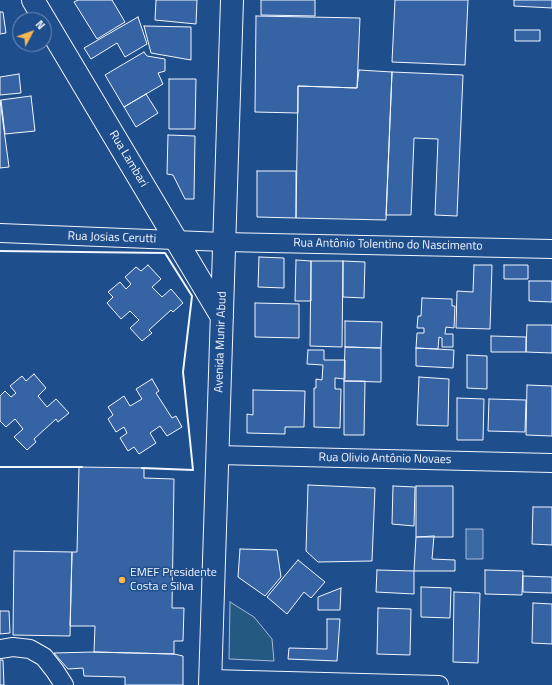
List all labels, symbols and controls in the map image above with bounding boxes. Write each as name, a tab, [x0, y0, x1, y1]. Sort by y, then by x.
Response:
north arrow	[12, 12, 52, 52]
text: N	[32, 17, 49, 33]
street label: Rua Lambari	[106, 128, 150, 190]
street label: Rua Josias Cerutti	[67, 229, 157, 247]
street label: Rua Antônio Tolentino do Nascimento	[293, 236, 483, 254]
street label: Avenida Munir Abud	[212, 291, 230, 393]
street label: Rua Olivio Antônio Novaes	[318, 451, 452, 467]
place label: EMEF Presidente Costa e Silva	[130, 566, 217, 594]
marker: EMEF Presidente Costa e Silva	[117, 575, 127, 585]

